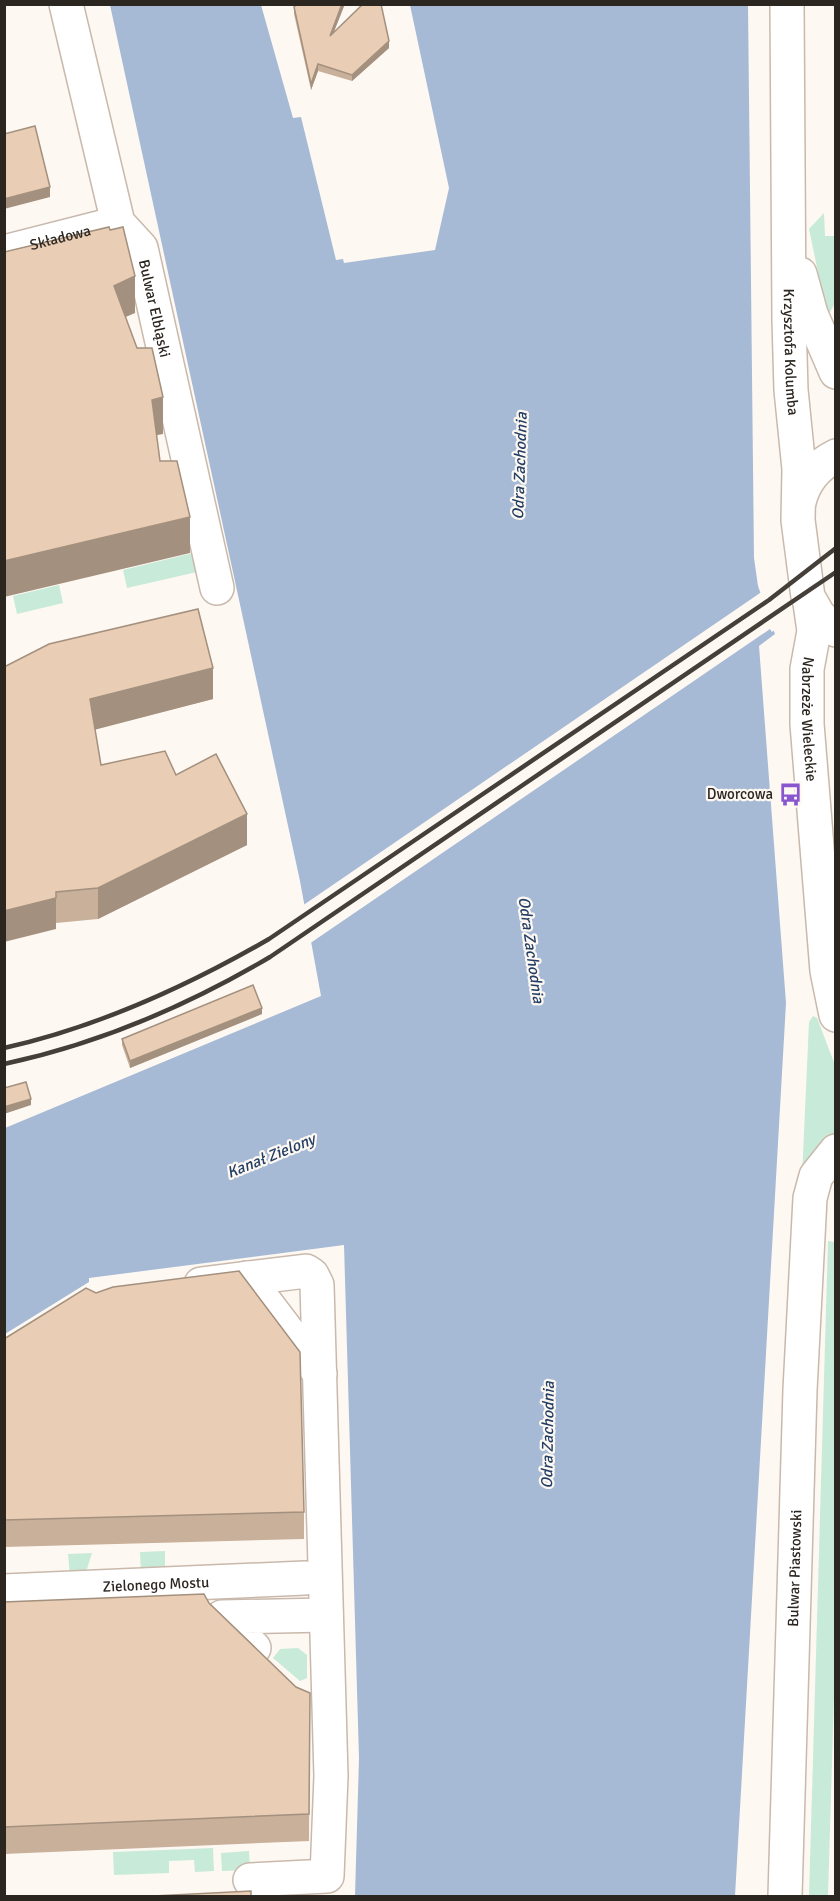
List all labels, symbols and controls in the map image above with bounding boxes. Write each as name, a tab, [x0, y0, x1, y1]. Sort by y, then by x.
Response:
street label: Składowa	[28, 221, 93, 254]
street label: Bulwar Elbląski	[135, 258, 174, 359]
street label: Krzysztofa Kolumba	[780, 289, 803, 416]
water label: Odra Zachodnia	[508, 411, 532, 520]
street label: Nabrzeże Wieleckie	[798, 655, 821, 782]
bus stop icon: Dworcowa	[778, 781, 804, 807]
place label: Dworcowa	[707, 785, 773, 803]
water label: Odra Zachodnia	[514, 895, 549, 1005]
water label: Kanał Zielony	[224, 1128, 320, 1183]
water label: Odra Zachodnia	[537, 1380, 559, 1489]
street label: Bulwar Piastowski	[784, 1509, 805, 1627]
street label: Zielonego Mostu	[102, 1573, 210, 1596]

